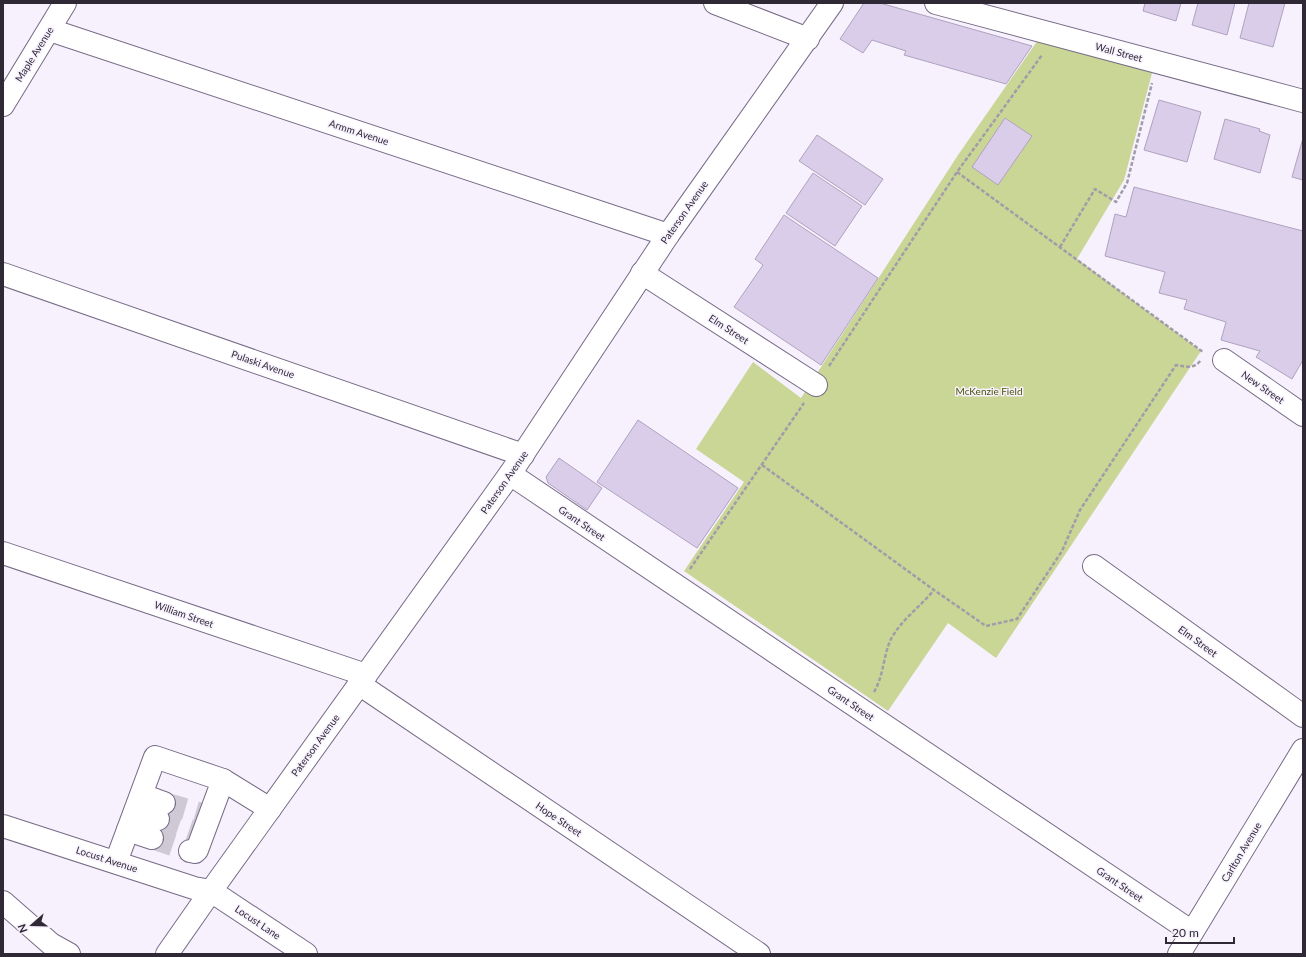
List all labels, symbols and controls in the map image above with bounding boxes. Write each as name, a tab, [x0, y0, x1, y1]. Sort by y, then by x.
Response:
street label: Maple Avenue	[12, 24, 56, 84]
street label: Wall Street	[1094, 40, 1144, 64]
street label: Armm Avenue	[328, 117, 390, 147]
street label: Paterson Avenue	[658, 178, 710, 246]
street label: Elm Street	[707, 312, 752, 347]
street label: Pulaski Avenue	[230, 348, 296, 380]
street label: New Street	[1239, 368, 1287, 406]
park label: McKenzie Field	[956, 385, 1023, 397]
street label: Paterson Avenue	[478, 448, 530, 516]
street label: Grant Street	[556, 503, 608, 543]
street label: William Street	[153, 598, 216, 630]
street label: Elm Street	[1176, 623, 1220, 659]
street label: Grant Street	[825, 683, 877, 723]
street label: Paterson Avenue	[288, 711, 342, 779]
street label: Hope Street	[534, 799, 585, 839]
street label: Carlton Avenue	[1218, 820, 1264, 884]
street label: Locust Avenue	[75, 843, 139, 875]
street label: Grant Street	[1094, 864, 1146, 904]
street label: Locust Lane	[233, 902, 283, 942]
north arrow	[12, 905, 52, 945]
scale bar	[1166, 919, 1234, 945]
text: N	[15, 922, 30, 935]
text: 20 m	[1172, 925, 1199, 940]

